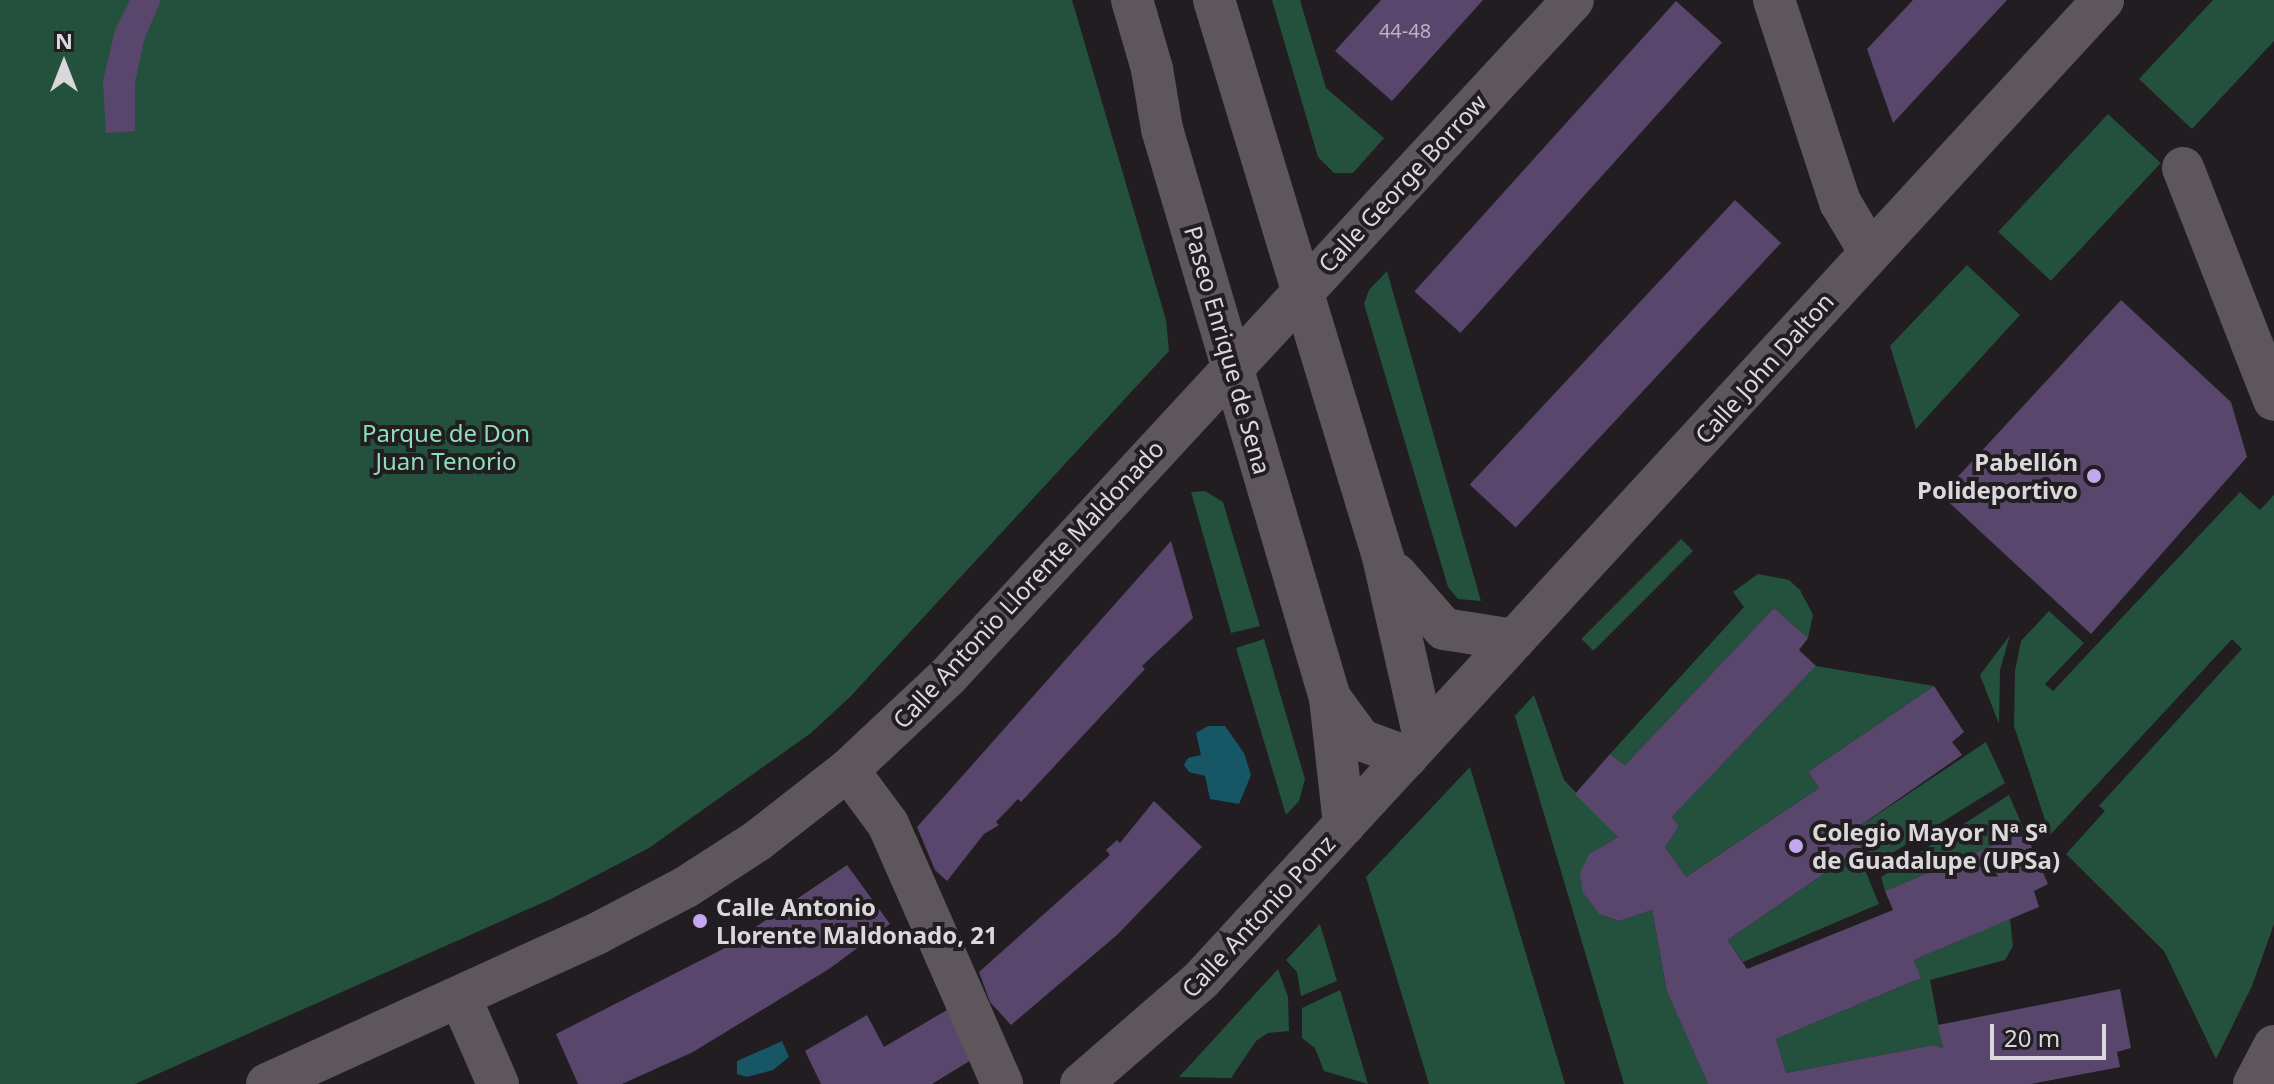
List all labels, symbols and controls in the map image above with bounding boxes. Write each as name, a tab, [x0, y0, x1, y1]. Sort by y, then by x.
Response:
house number: 44-48	[1379, 18, 1431, 42]
north arrow	[24, 24, 104, 104]
text: N	[55, 25, 73, 55]
street label: Calle George Borrow	[1312, 88, 1492, 278]
street label: Paseo Enrique de Sena	[1179, 223, 1277, 477]
street label: Calle John Dalton	[1689, 287, 1839, 449]
park label: Parque de Don Juan Tenorio	[362, 419, 530, 475]
street label: Calle Antonio Llorente Maldonado	[887, 434, 1169, 734]
place label: Pabellón Polideportivo	[1917, 448, 2078, 504]
marker: Pabellón Polideportivo	[2085, 467, 2103, 485]
place label: Colegio Mayor Nª Sª de Guadalupe (UPSa)	[1812, 818, 2060, 874]
street label: Calle Antonio Ponz	[1175, 829, 1341, 1003]
marker: Colegio Mayor Nª Sª de Guadalupe (UPSa)	[1787, 837, 1805, 855]
place label: Calle Antonio Llorente Maldonado, 21	[716, 893, 998, 949]
marker: Calle Antonio Llorente Maldonado, 21	[691, 912, 709, 930]
scale bar	[1994, 1008, 2110, 1058]
text: 20 m	[2004, 1021, 2060, 1054]

